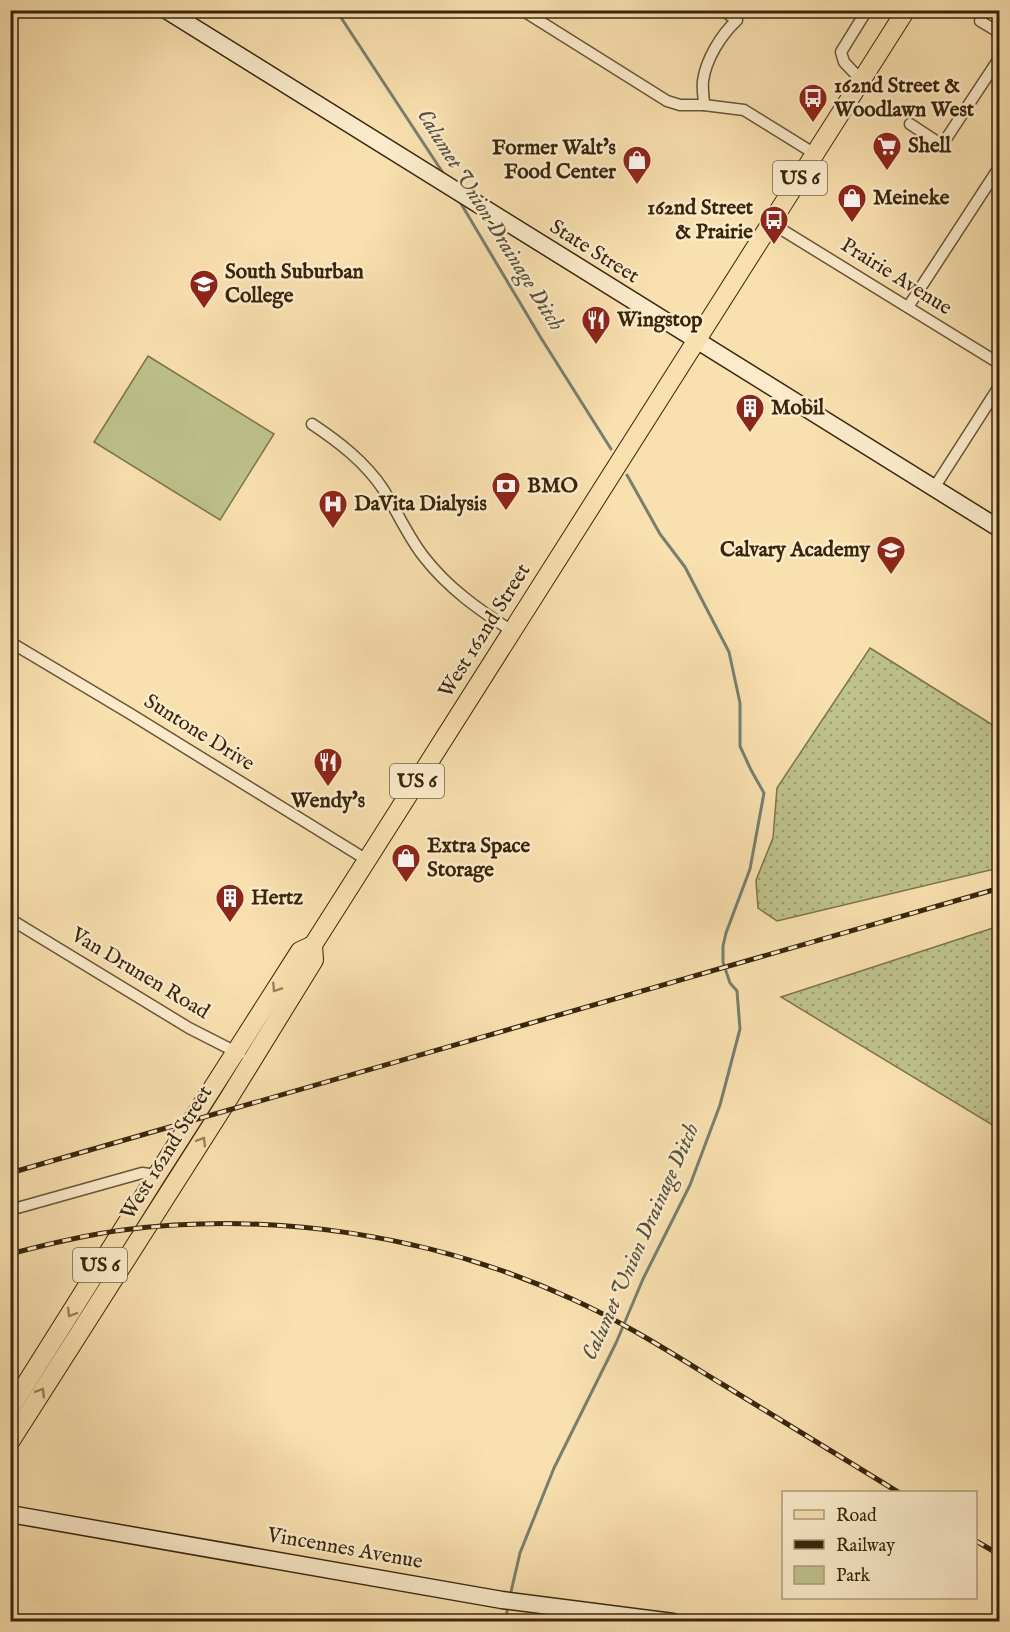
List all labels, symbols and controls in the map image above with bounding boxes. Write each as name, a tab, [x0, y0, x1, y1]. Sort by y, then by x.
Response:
place label: 162nd Street & Woodlawn West	[833, 73, 975, 124]
bus stop icon: 162nd Street & Woodlawn West	[797, 82, 829, 124]
water label: Calumet Union Drainage Ditch	[410, 104, 570, 336]
supermarket icon: Shell	[871, 130, 903, 172]
place label: Shell	[908, 133, 952, 160]
place label: Former Walt's Food Center	[492, 135, 616, 186]
shop icon: Former Walt's Food Center	[621, 144, 653, 186]
road number: US 6	[773, 161, 827, 195]
shop icon: Meineke	[836, 182, 868, 224]
place label: Meineke	[873, 185, 950, 212]
place label: 162nd Street & Prairie	[647, 195, 754, 246]
bus stop icon: 162nd Street & Prairie	[758, 204, 790, 246]
street label: State Street	[544, 214, 644, 290]
street label: Prairie Avenue	[835, 232, 957, 322]
place label: South Suburban College	[225, 259, 364, 310]
school or university icon: South Suburban College	[188, 268, 220, 310]
restaurant icon: Wingstop	[580, 304, 612, 346]
place label: Wingstop	[616, 307, 703, 334]
building icon: Mobil	[734, 392, 766, 434]
place label: Mobil	[771, 395, 826, 422]
bank icon: BMO	[490, 470, 522, 512]
place label: BMO	[527, 473, 578, 500]
hospital icon: DaVita Dialysis	[317, 488, 349, 530]
place label: DaVita Dialysis	[354, 491, 487, 518]
school or university icon: Calvary Academy	[875, 534, 907, 576]
place label: Calvary Academy	[720, 537, 871, 564]
street label: West 162nd Street	[433, 559, 537, 703]
street label: Suntone Drive	[139, 688, 260, 778]
restaurant icon: Wendy's	[312, 746, 344, 788]
road number: US 6	[390, 764, 444, 798]
place label: Wendy's	[290, 788, 365, 815]
place label: Extra Space Storage	[427, 833, 531, 884]
shop icon: Extra Space Storage	[390, 842, 422, 884]
building icon: Hertz	[214, 882, 246, 924]
place label: Hertz	[251, 885, 303, 912]
street label: Van Drunen Road	[65, 922, 215, 1026]
one-way arrow	[272, 981, 283, 992]
street label: West 162nd Street	[115, 1081, 219, 1225]
water label: Calumet Union Drainage Ditch	[576, 1119, 706, 1365]
one-way arrow	[194, 1137, 206, 1147]
road number: US 6	[73, 1248, 127, 1282]
one-way arrow	[66, 1307, 78, 1317]
one-way arrow	[34, 1388, 46, 1398]
legend	[782, 1491, 977, 1599]
text: Road	[836, 1505, 877, 1528]
street label: Vincennes Avenue	[264, 1522, 425, 1576]
text: Railway	[836, 1535, 895, 1558]
text: Park	[836, 1565, 871, 1588]

